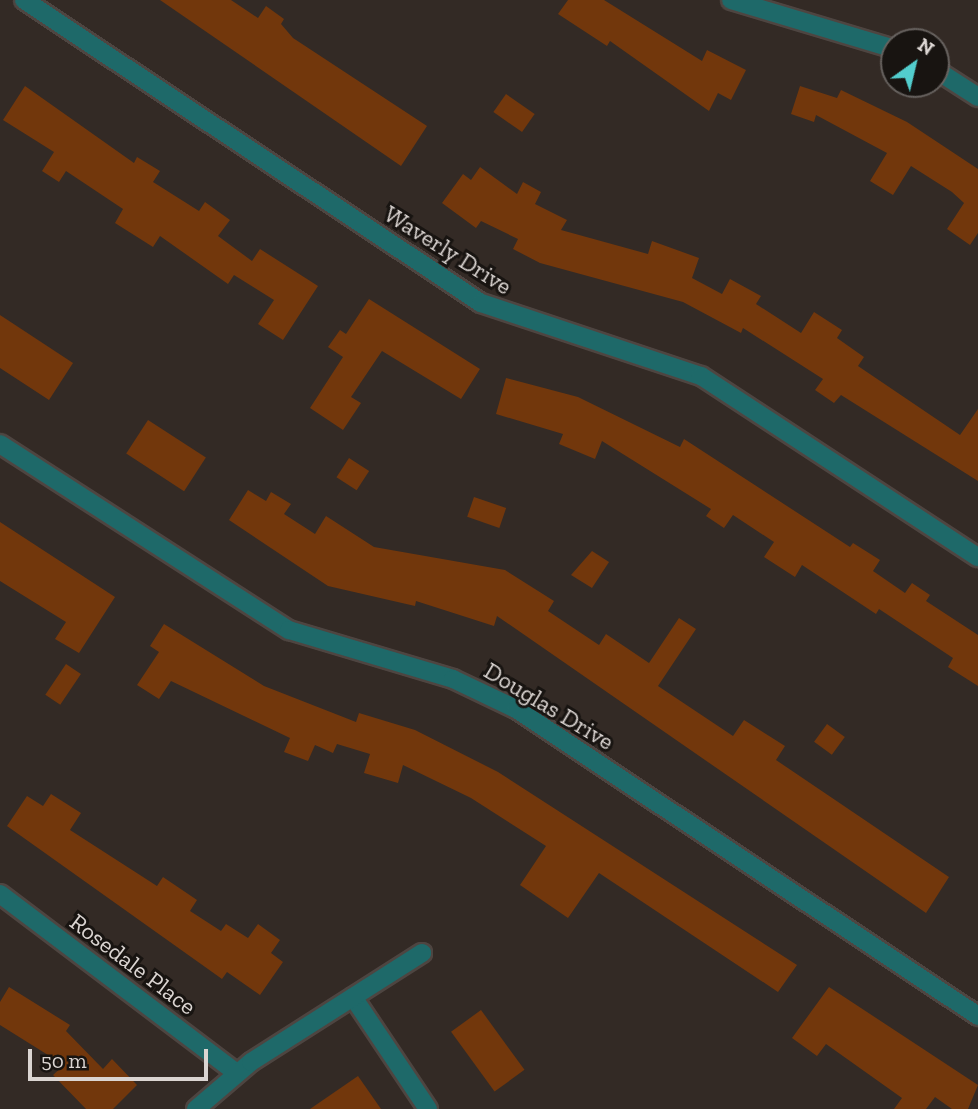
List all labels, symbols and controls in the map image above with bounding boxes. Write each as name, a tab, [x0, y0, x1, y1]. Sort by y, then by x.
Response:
north arrow	[880, 28, 950, 98]
text: N	[913, 33, 938, 60]
street label: Waverly Drive	[379, 199, 517, 301]
street label: Douglas Drive	[479, 656, 619, 756]
street label: Rosedale Place	[64, 907, 202, 1021]
scale bar	[32, 1036, 212, 1080]
text: 50 m	[41, 1048, 87, 1073]

